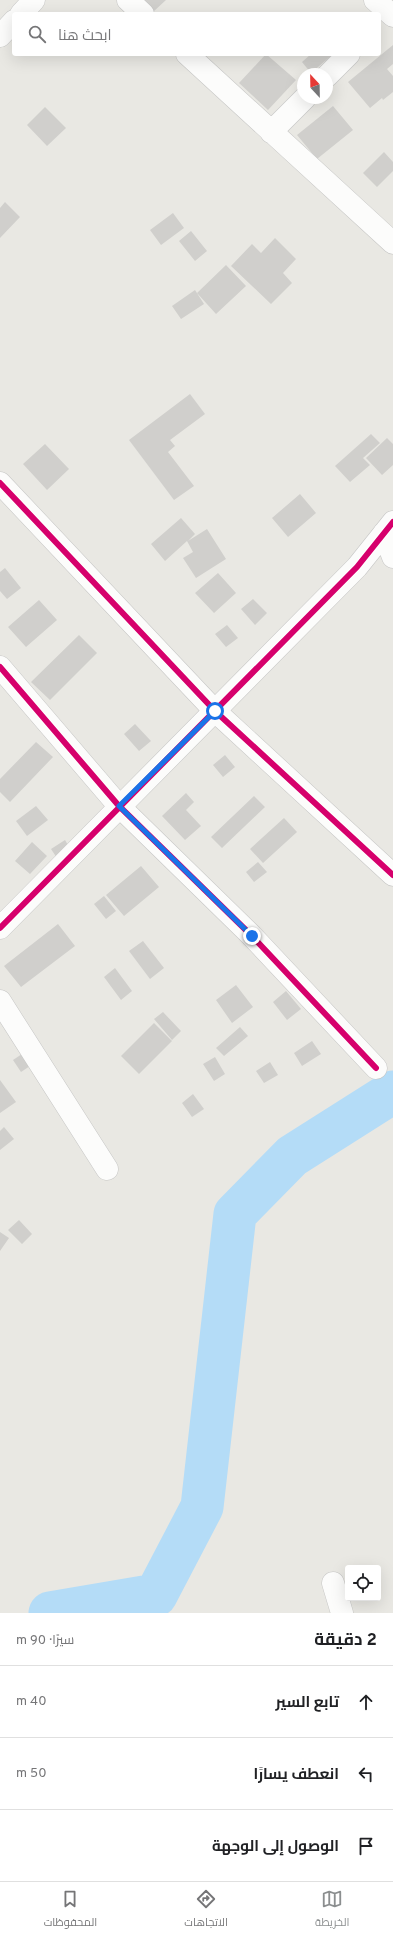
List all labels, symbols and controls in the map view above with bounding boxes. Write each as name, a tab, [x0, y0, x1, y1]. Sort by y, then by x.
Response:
search box	[12, 12, 381, 56]
icon: search	[26, 23, 48, 45]
text: ابحث هنا	[58, 27, 112, 46]
north arrow	[297, 68, 333, 104]
route start	[206, 702, 224, 720]
route end	[243, 927, 261, 945]
map controls	[345, 1565, 381, 1601]
button: locate	[345, 1565, 381, 1601]
text: 2 دقيقة	[314, 1630, 377, 1652]
text: سيرًا · 90 m	[16, 1633, 74, 1649]
icon: ahead	[355, 1691, 377, 1713]
text: 40 m	[16, 1694, 47, 1710]
text: تابع السير	[276, 1694, 339, 1713]
icon: left	[355, 1763, 377, 1785]
text: 50 m	[16, 1766, 46, 1782]
text: انعطف يسارًا	[253, 1766, 339, 1785]
icon: arrive	[355, 1835, 377, 1857]
text: الوصول إلى الوجهة	[212, 1838, 339, 1857]
tab: المحفوظات	[44, 1888, 97, 1932]
tab: الاتجاهات	[184, 1888, 228, 1932]
tab: الخريطة	[315, 1888, 349, 1932]

